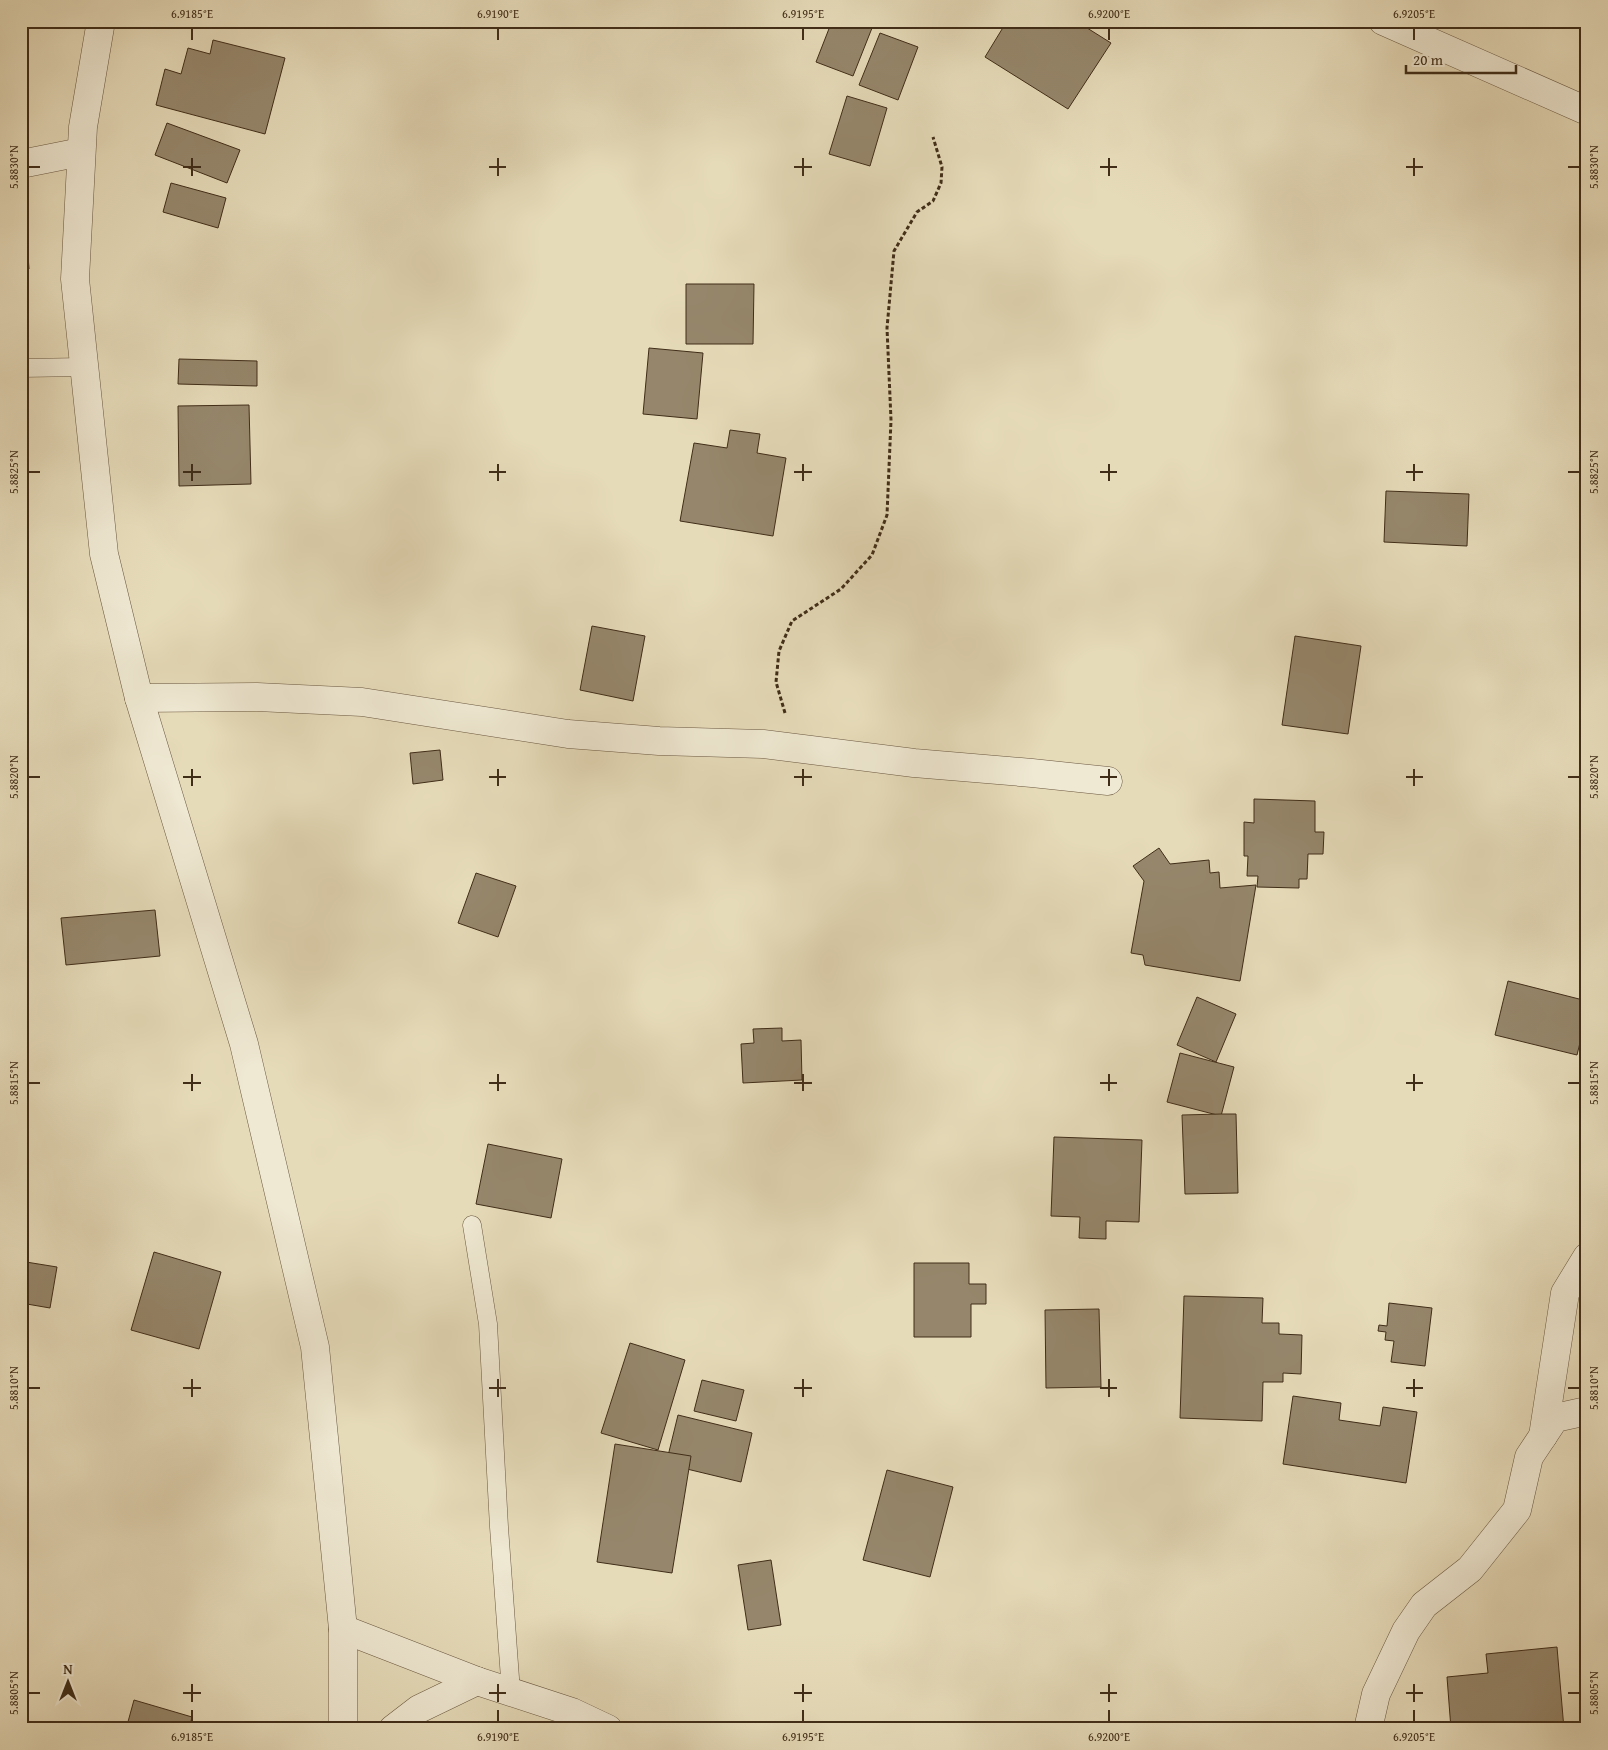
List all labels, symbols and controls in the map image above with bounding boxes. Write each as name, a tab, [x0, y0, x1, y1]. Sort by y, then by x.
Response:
text: 6.9185°E	[171, 5, 213, 22]
text: 6.9190°E	[477, 5, 519, 22]
text: 6.9195°E	[782, 5, 824, 22]
text: 6.9200°E	[1088, 5, 1130, 22]
text: 6.9205°E	[1393, 5, 1435, 22]
scale bar	[1406, 42, 1516, 74]
text: 20 m	[1413, 49, 1444, 70]
text: 5.8830°N	[5, 145, 22, 189]
text: 5.8830°N	[1585, 145, 1602, 189]
text: 5.8825°N	[5, 450, 22, 494]
text: 5.8825°N	[1585, 450, 1602, 494]
text: 5.8820°N	[5, 755, 22, 799]
text: 5.8820°N	[1585, 755, 1602, 799]
text: 5.8815°N	[5, 1061, 22, 1105]
text: 5.8815°N	[1585, 1061, 1602, 1105]
text: 5.8810°N	[5, 1366, 22, 1410]
text: 5.8810°N	[1585, 1366, 1602, 1410]
north arrow	[42, 1658, 92, 1708]
text: N	[63, 1659, 73, 1679]
text: 5.8805°N	[5, 1671, 22, 1715]
text: 5.8805°N	[1585, 1671, 1602, 1715]
text: 6.9185°E	[171, 1728, 213, 1745]
text: 6.9190°E	[477, 1728, 519, 1745]
text: 6.9195°E	[782, 1728, 824, 1745]
text: 6.9200°E	[1088, 1728, 1130, 1745]
text: 6.9205°E	[1393, 1728, 1435, 1745]

